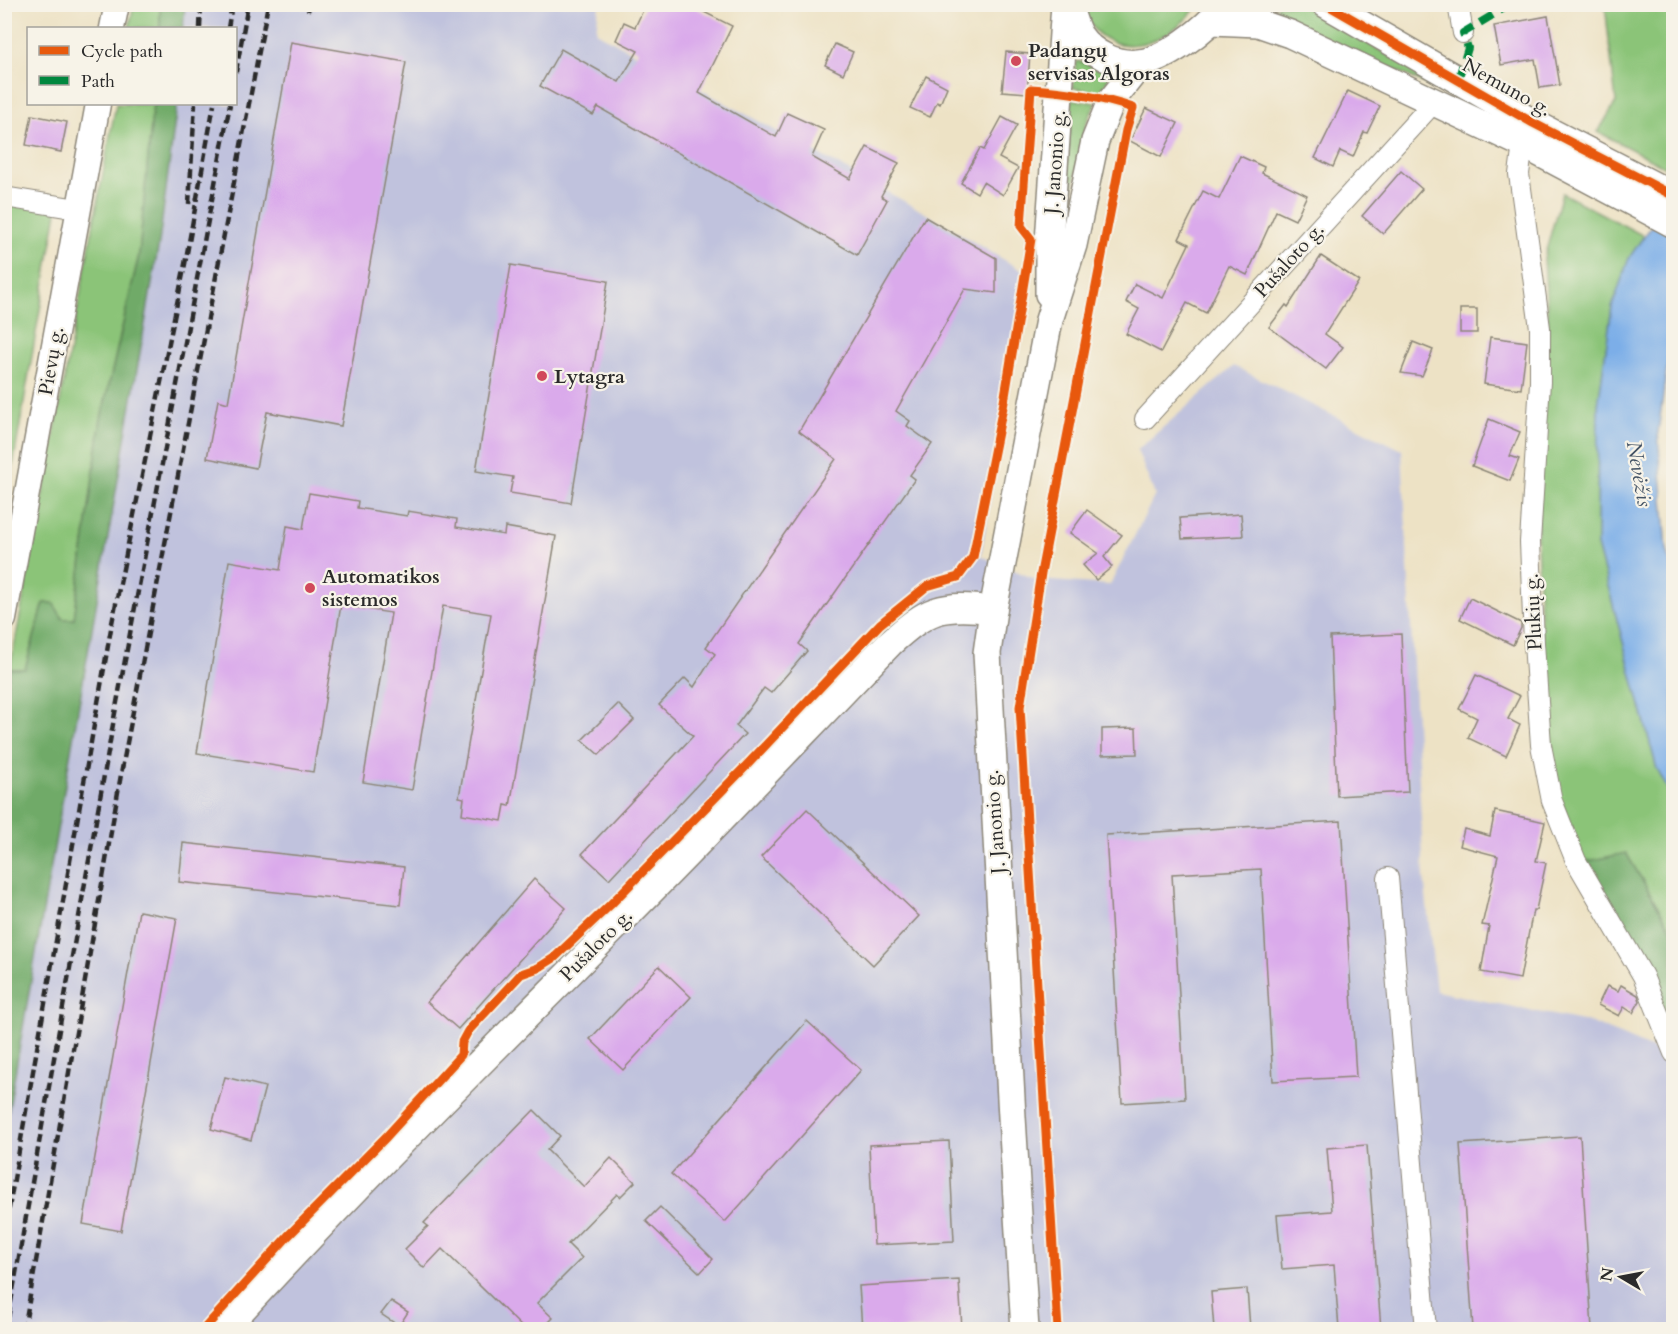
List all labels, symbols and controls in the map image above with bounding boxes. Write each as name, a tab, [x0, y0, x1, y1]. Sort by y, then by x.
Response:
legend	[27, 27, 237, 105]
place label: Padangų servisas Algoras	[1028, 37, 1170, 87]
text: Cycle path	[81, 39, 163, 64]
street label: Nemuno g.	[1458, 51, 1556, 123]
marker: Padangų servisas Algoras	[1009, 54, 1023, 68]
text: Path	[81, 69, 115, 94]
street label: J. Janonio g.	[1038, 109, 1072, 218]
street label: Pušaloto g.	[1248, 216, 1330, 304]
street label: Pievų g.	[32, 325, 70, 397]
place label: Lytagra	[554, 363, 625, 390]
marker: Lytagra	[535, 369, 549, 383]
water label: Nevėžis	[1619, 439, 1659, 509]
place label: Automatikos sistemos	[322, 563, 440, 613]
street label: Plukių g.	[1518, 573, 1548, 651]
marker: Automatikos sistemos	[303, 581, 317, 595]
street label: J. Janonio g.	[978, 769, 1012, 878]
street label: Pušaloto g.	[554, 903, 638, 987]
north arrow	[1591, 1247, 1651, 1307]
text: N	[1595, 1266, 1619, 1283]

